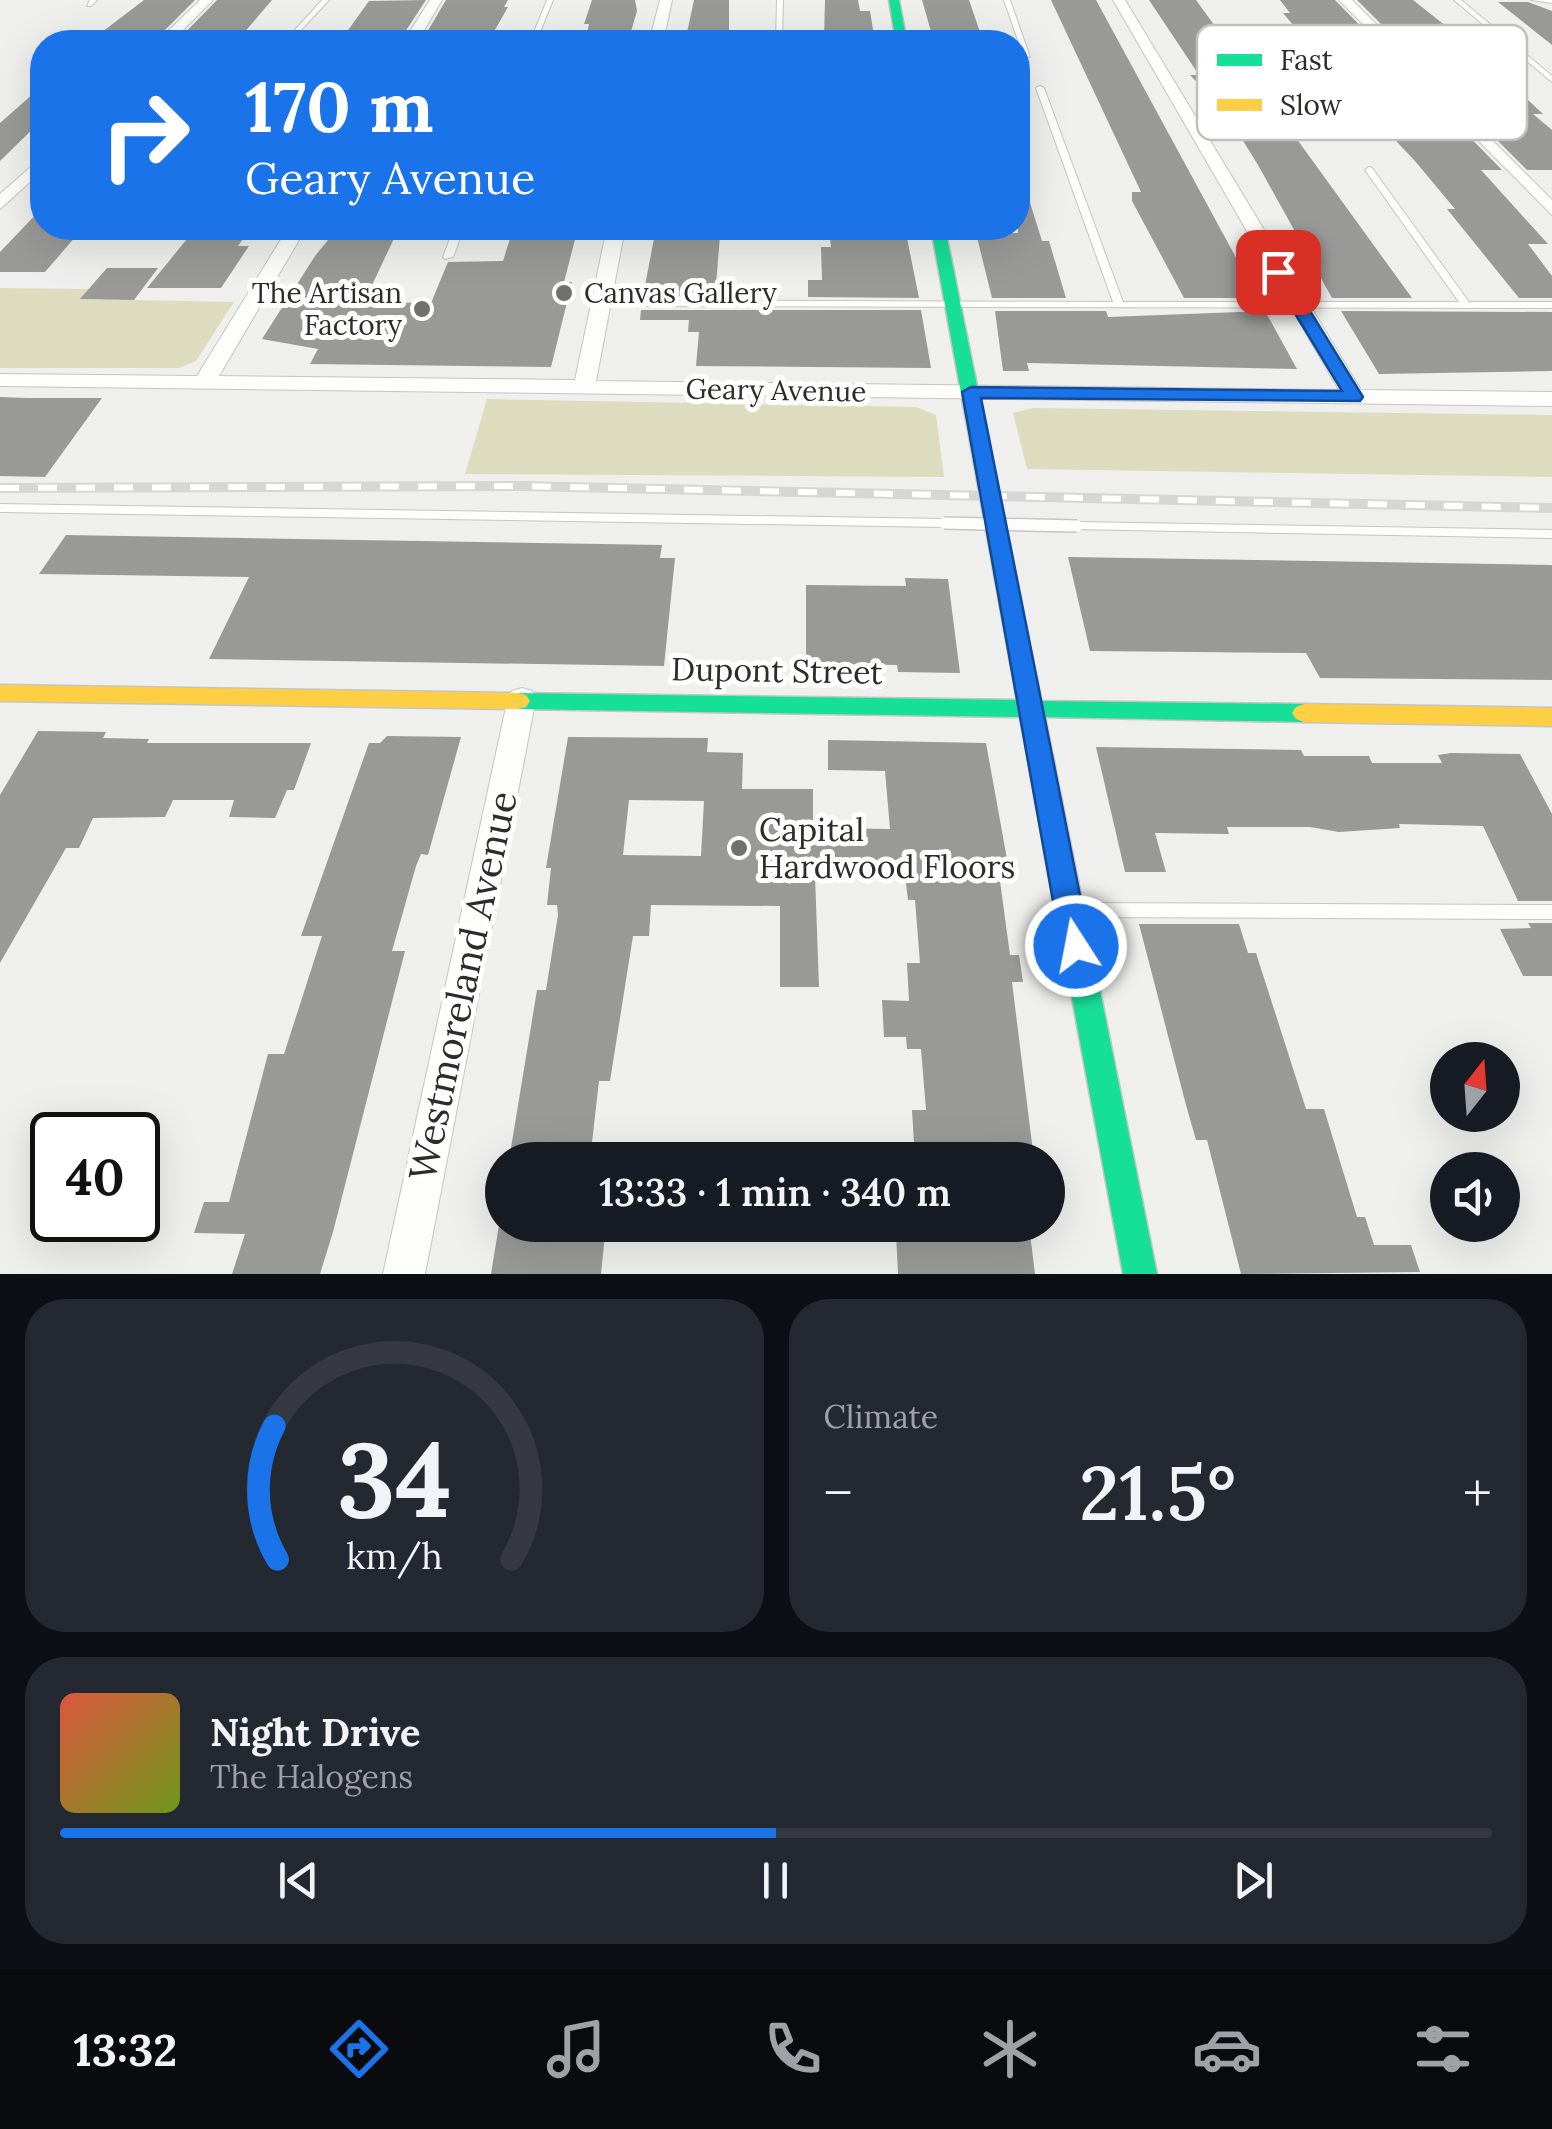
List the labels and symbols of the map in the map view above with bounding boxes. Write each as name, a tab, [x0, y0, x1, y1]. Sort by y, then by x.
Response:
legend	[1197, 25, 1527, 140]
text: Fast	[1280, 42, 1333, 78]
text: Slow	[1280, 87, 1343, 123]
pin	[1236, 230, 1321, 315]
place label: The Artisan Factory	[252, 275, 402, 343]
place label: Canvas Gallery	[584, 275, 777, 311]
marker: Canvas Gallery	[553, 282, 575, 304]
marker: The Artisan Factory	[411, 298, 433, 320]
street label: Geary Avenue	[685, 370, 867, 410]
street label: Dupont Street	[671, 648, 884, 693]
street label: Westmoreland Avenue	[397, 787, 527, 1185]
place label: Capital Hardwood Floors	[759, 809, 1015, 887]
marker: Capital Hardwood Floors	[728, 837, 750, 859]
position arrow	[1024, 894, 1128, 998]
north arrow	[1430, 1042, 1520, 1132]
speed limit sign: 40	[30, 1112, 160, 1242]

